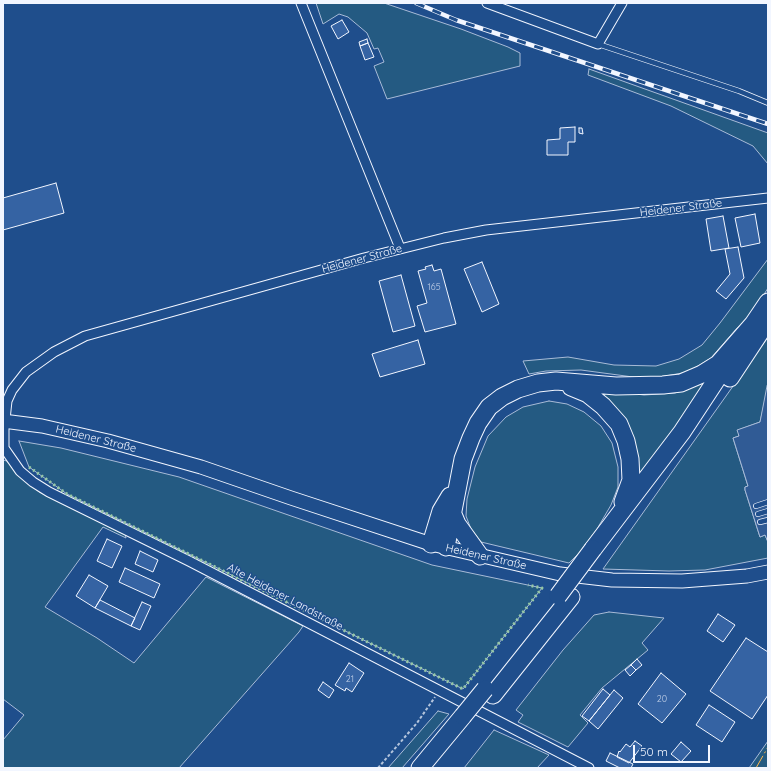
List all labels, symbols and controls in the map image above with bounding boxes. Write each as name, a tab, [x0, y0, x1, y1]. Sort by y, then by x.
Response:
street label: Heidener Straße	[639, 196, 723, 220]
street label: Heidener Straße	[320, 242, 404, 276]
house number: 165	[427, 282, 441, 292]
street label: Heidener Straße	[54, 423, 138, 455]
street label: Heidener Straße	[444, 541, 528, 573]
street label: Alte Heidener Landstraße	[225, 561, 345, 633]
house number: 21	[346, 674, 354, 684]
house number: 20	[657, 694, 667, 704]
scale bar	[635, 737, 712, 763]
text: 50 m	[640, 744, 668, 759]

